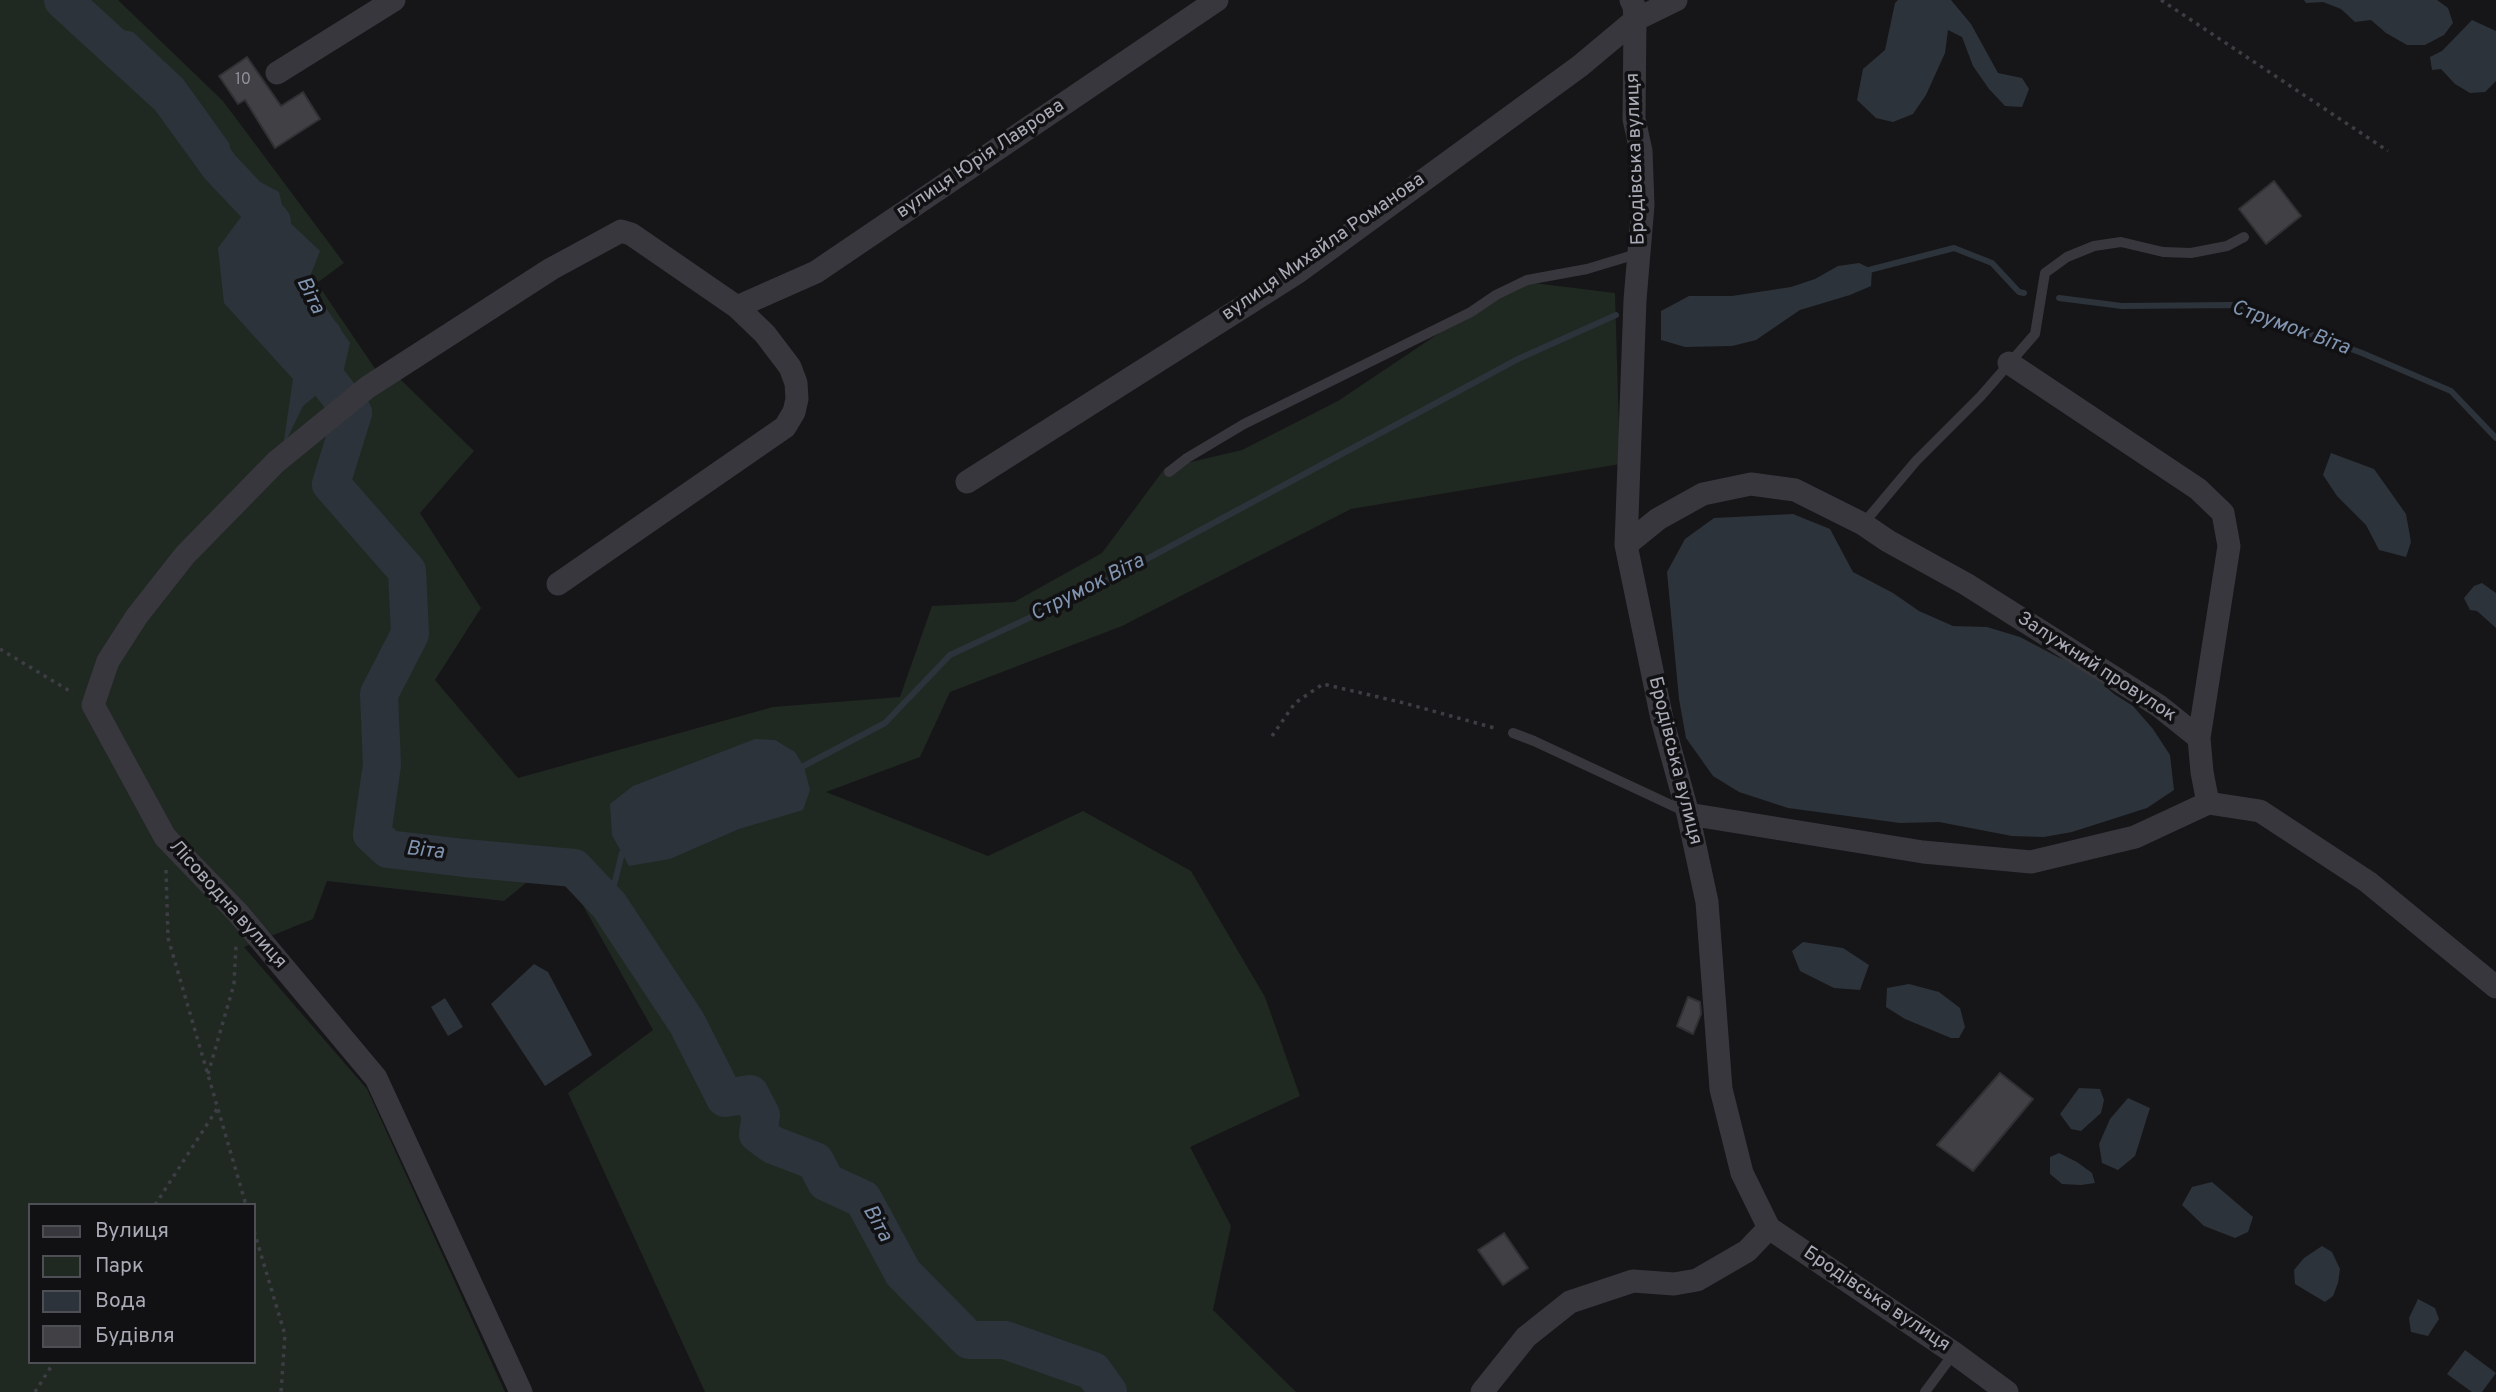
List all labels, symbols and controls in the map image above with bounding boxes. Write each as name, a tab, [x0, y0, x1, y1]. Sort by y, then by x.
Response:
house number: 10	[235, 71, 251, 91]
street label: Бродівська вулиця	[1623, 72, 1651, 246]
street label: вулиця Юрія Лаврова	[893, 95, 1069, 225]
street label: вулиця Михайла Романова	[1218, 169, 1430, 327]
water label: Віта	[289, 273, 329, 319]
water label: Струмок Віта	[2227, 296, 2353, 362]
water label: Струмок Віта	[1027, 550, 1149, 628]
street label: Залужний провулок	[2012, 608, 2180, 728]
street label: Бродівська вулиця	[1642, 675, 1706, 847]
street label: Лісоводна вулиця	[163, 836, 291, 974]
water label: Віта	[405, 837, 445, 867]
water label: Віта	[856, 1201, 896, 1247]
legend	[28, 1203, 256, 1364]
text: Вулиця	[95, 1218, 169, 1245]
street label: Бродівська вулиця	[1798, 1242, 1954, 1358]
text: Парк	[95, 1253, 144, 1280]
text: Вода	[95, 1288, 146, 1315]
text: Будівля	[95, 1323, 175, 1350]

